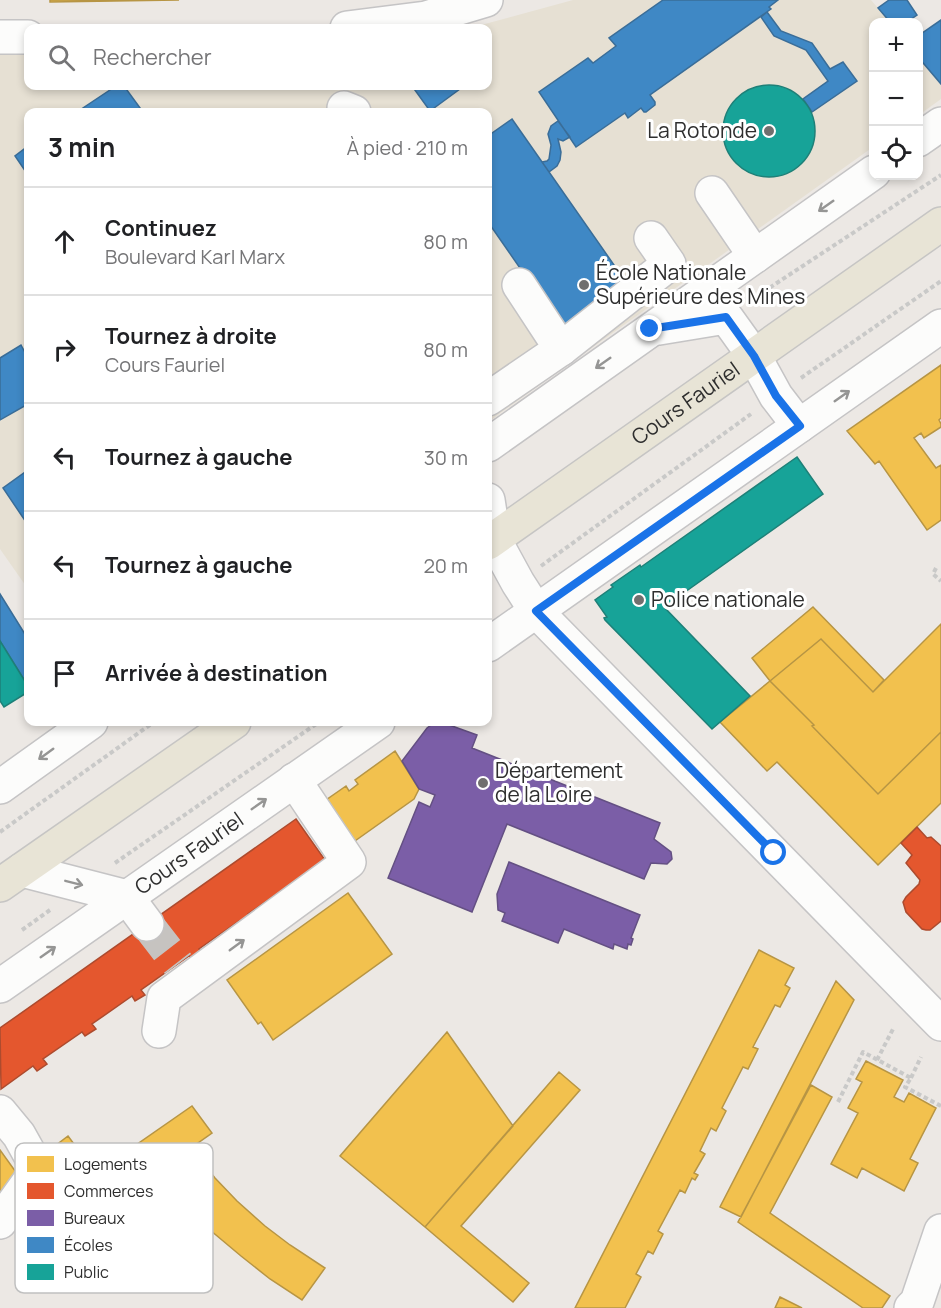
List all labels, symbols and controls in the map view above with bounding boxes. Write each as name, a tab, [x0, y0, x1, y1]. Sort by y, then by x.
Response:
map controls	[869, 18, 923, 180]
button: +	[869, 18, 923, 72]
search box	[24, 24, 492, 90]
icon: search	[45, 41, 78, 74]
text: Rechercher	[93, 42, 212, 72]
button: −	[869, 72, 923, 126]
place label: La Rotonde	[647, 116, 757, 144]
marker: La Rotonde	[762, 124, 776, 138]
button: locate	[869, 126, 923, 180]
text: 3 min	[48, 129, 115, 165]
text: À pied · 210 m	[346, 134, 468, 161]
one-way arrow	[818, 200, 834, 212]
text: Continuez	[105, 213, 217, 243]
icon: ahead	[48, 225, 81, 258]
text: 80 m	[423, 228, 468, 255]
text: Boulevard Karl Marx	[105, 243, 285, 270]
place label: École Nationale Supérieure des Mines	[596, 258, 805, 310]
marker: École Nationale Supérieure des Mines	[577, 278, 591, 292]
route end	[636, 315, 662, 341]
text: Tournez à droite	[105, 321, 277, 351]
icon: right	[48, 333, 81, 366]
text: 80 m	[423, 336, 468, 363]
text: Cours Fauriel	[105, 351, 225, 378]
street label: Cours Fauriel	[626, 355, 745, 451]
one-way arrow	[595, 357, 611, 369]
one-way arrow	[833, 390, 849, 402]
icon: left	[48, 441, 81, 474]
text: Tournez à gauche	[105, 442, 292, 472]
text: 30 m	[424, 444, 468, 471]
icon: left	[48, 549, 81, 582]
text: Tournez à gauche	[105, 550, 292, 580]
text: 20 m	[423, 552, 468, 579]
place label: Police nationale	[651, 585, 805, 613]
marker: Police nationale	[632, 593, 646, 607]
icon: arrive	[48, 657, 81, 690]
text: Arrivée à destination	[105, 658, 328, 688]
one-way arrow	[38, 748, 54, 760]
place label: Département de la Loire	[495, 756, 623, 808]
marker: Département de la Loire	[476, 776, 490, 790]
one-way arrow	[251, 798, 267, 810]
street label: Cours Fauriel	[129, 805, 249, 901]
route start	[760, 839, 786, 865]
one-way arrow	[65, 878, 84, 890]
one-way arrow	[228, 939, 244, 951]
one-way arrow	[39, 946, 56, 958]
legend	[15, 1143, 213, 1293]
text: Logements	[64, 1153, 147, 1175]
text: Commerces	[64, 1180, 153, 1202]
text: Bureaux	[64, 1207, 126, 1229]
text: Écoles	[64, 1234, 113, 1256]
text: Public	[64, 1261, 109, 1283]

